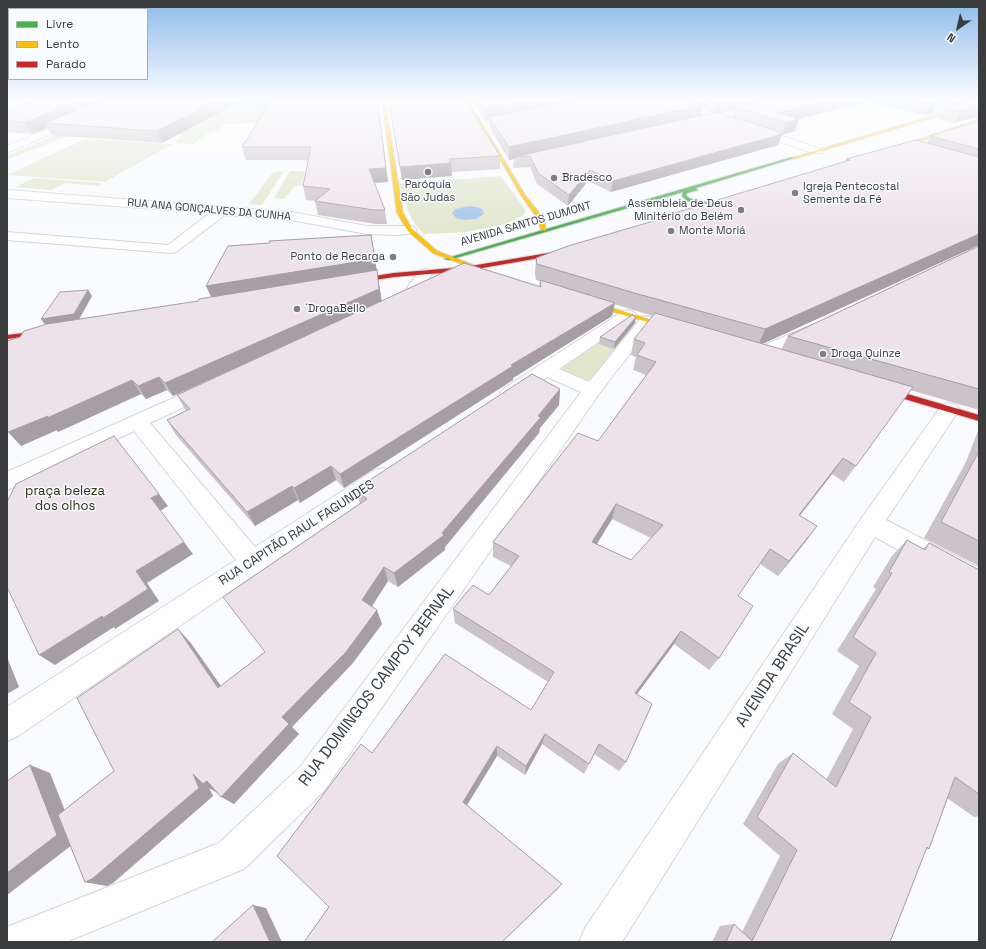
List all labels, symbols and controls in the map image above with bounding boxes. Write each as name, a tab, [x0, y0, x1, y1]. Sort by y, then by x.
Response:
legend	[8, 8, 148, 80]
north arrow	[938, 8, 978, 48]
text: Livre	[46, 16, 73, 32]
text: N	[944, 30, 958, 46]
text: Lento	[46, 36, 80, 52]
text: Parado	[46, 56, 86, 72]
marker: Paróquia São Judas	[423, 167, 433, 177]
place label: Bradesco	[562, 171, 612, 185]
marker: Bradesco	[549, 173, 559, 183]
place label: Paróquia São Judas	[401, 178, 455, 204]
place label: Igreja Pentecostal Semente da Fé	[803, 180, 899, 206]
marker: Igreja Pentecostal Semente da Fé	[790, 188, 800, 198]
street label: RUA ANA GONÇALVES DA CUNHA	[127, 196, 291, 224]
place label: Assembleia de Deus Minitério do Belém	[628, 197, 733, 223]
street label: AVENIDA SANTOS DUMONT	[459, 199, 593, 249]
marker: Assembleia de Deus Minitério do Belém	[736, 205, 746, 215]
place label: Monte Moriá	[679, 224, 746, 238]
marker: Monte Moriá	[666, 226, 676, 236]
place label: Ponto de Recarga	[291, 250, 385, 264]
marker: Ponto de Recarga	[388, 252, 398, 262]
place label: ´DrogaBello	[305, 302, 365, 316]
marker: ´DrogaBello	[292, 304, 302, 314]
place label: Droga Quinze	[831, 347, 901, 361]
marker: Droga Quinze	[818, 349, 828, 359]
street label: RUA CAPITÃO RAUL FAGUNDES	[216, 477, 378, 589]
park label: praça beleza dos olhos	[25, 483, 105, 514]
street label: RUA DOMINGOS CAMPOY BERNAL	[295, 582, 459, 790]
street label: AVENIDA BRASIL	[732, 619, 814, 731]

